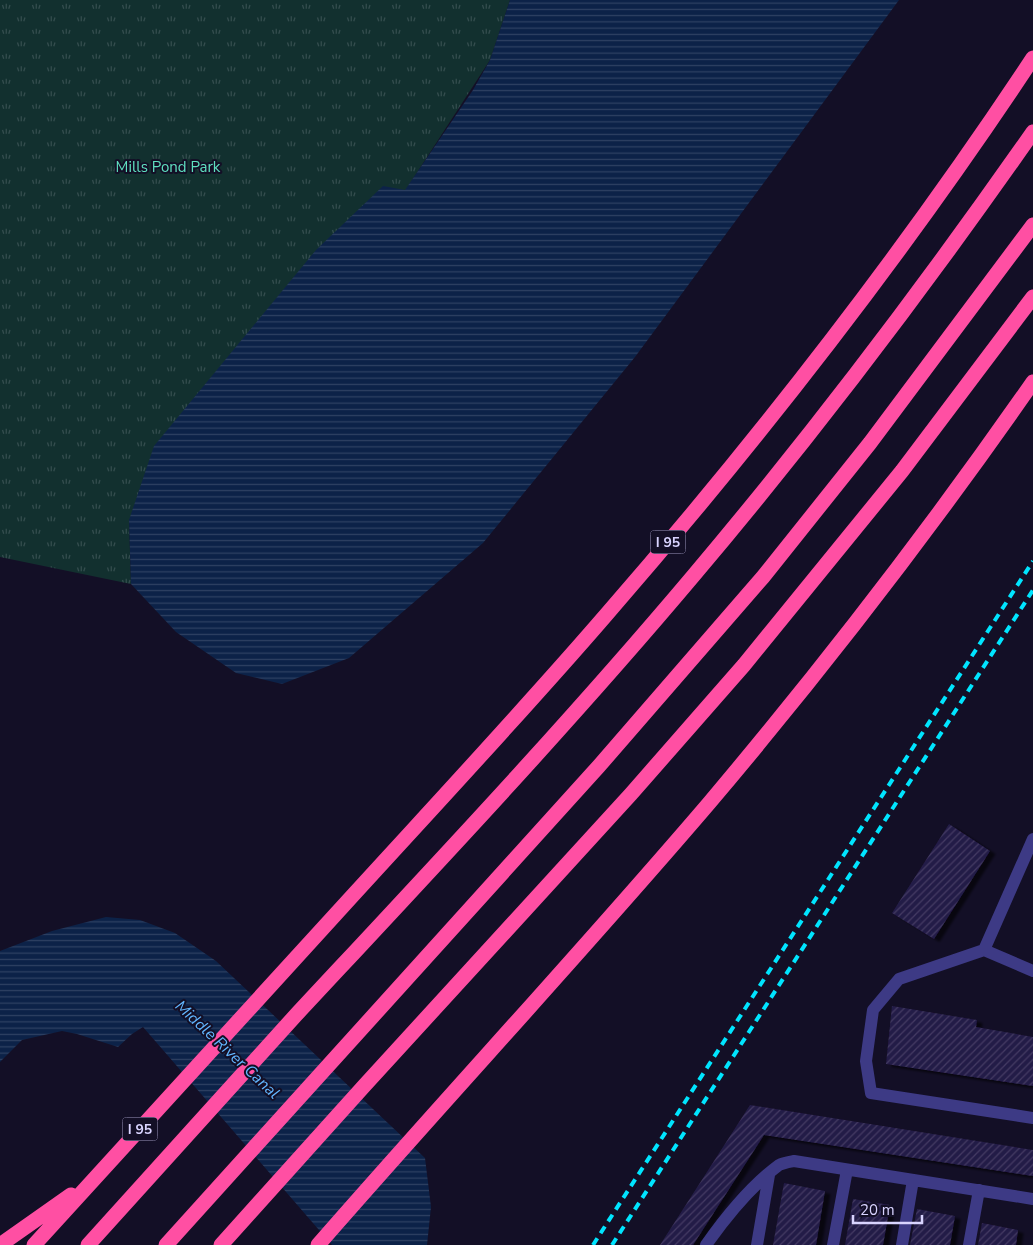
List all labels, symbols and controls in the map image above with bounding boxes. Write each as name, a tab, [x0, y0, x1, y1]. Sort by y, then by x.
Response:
park label: Mills Pond Park	[116, 157, 221, 177]
road number: I 95	[650, 530, 686, 554]
water label: Middle River Canal	[170, 995, 285, 1104]
road number: I 95	[122, 1118, 158, 1140]
scale bar	[853, 1192, 922, 1224]
text: 20 m	[860, 1200, 895, 1220]

